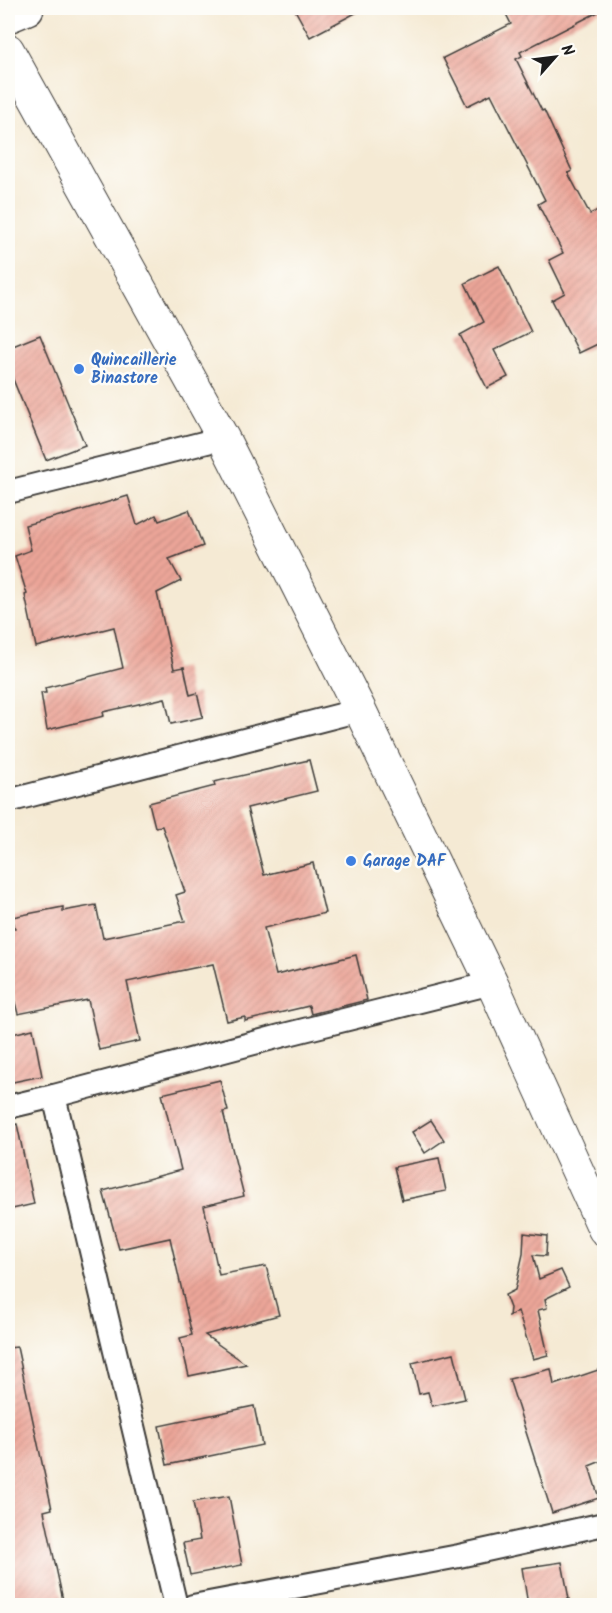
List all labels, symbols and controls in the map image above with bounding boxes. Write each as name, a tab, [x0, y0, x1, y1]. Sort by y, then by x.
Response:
north arrow	[525, 27, 585, 87]
text: N	[554, 40, 580, 61]
place label: Quincaillerie Binastore	[91, 348, 177, 391]
marker: Quincaillerie Binastore	[72, 362, 86, 376]
place label: Garage DAF	[363, 849, 447, 874]
marker: Garage DAF	[344, 854, 358, 868]

